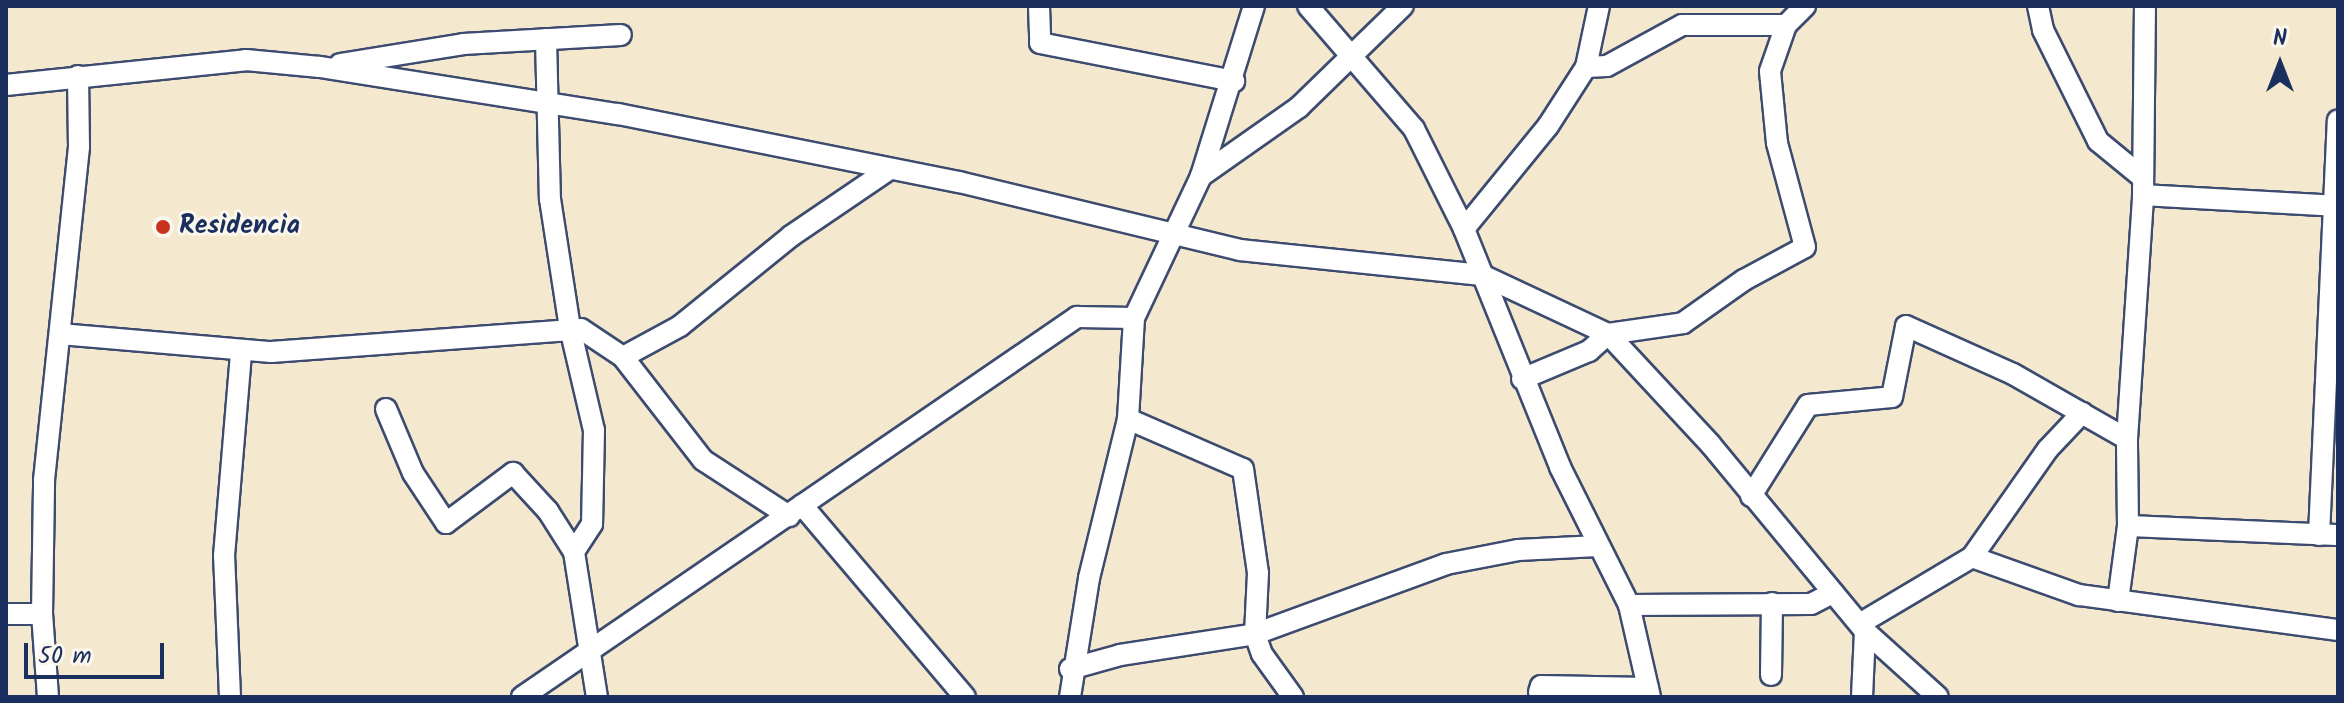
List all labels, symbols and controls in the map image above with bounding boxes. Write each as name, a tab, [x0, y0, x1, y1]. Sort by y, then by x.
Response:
text: N	[2273, 22, 2287, 57]
north arrow	[2240, 24, 2320, 104]
place label: Residencia	[179, 211, 300, 243]
marker: Residencia	[154, 218, 172, 236]
scale bar	[28, 627, 168, 677]
text: 50 m	[38, 637, 92, 676]

